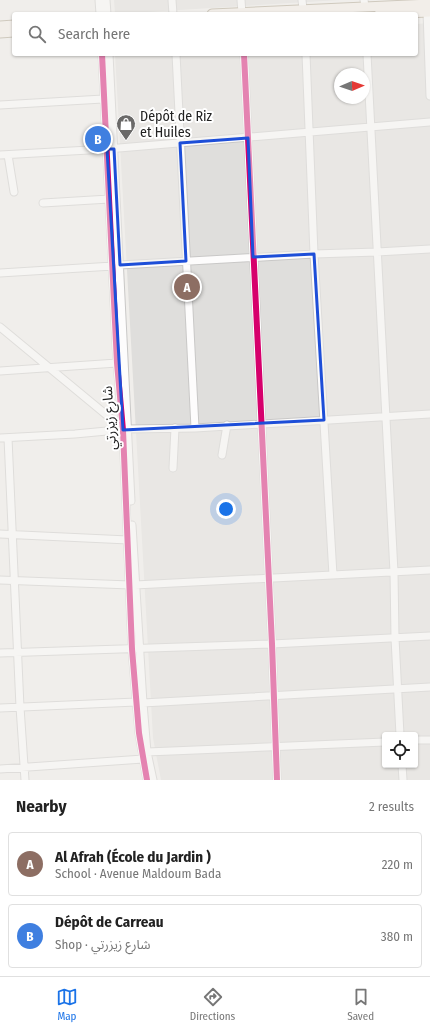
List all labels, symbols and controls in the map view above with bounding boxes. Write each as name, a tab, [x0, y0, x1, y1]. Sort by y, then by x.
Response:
search box	[12, 12, 418, 56]
icon: search	[26, 23, 48, 45]
text: Search here	[58, 25, 130, 43]
north arrow	[334, 68, 370, 104]
place label: Dépôt de Riz et Huiles	[140, 108, 213, 141]
shop icon: Dépôt de Riz et Huiles	[115, 113, 137, 141]
pin: B	[85, 124, 111, 154]
pin: A	[174, 272, 200, 302]
street label: شارع زيزرتي	[99, 385, 122, 451]
your location	[216, 499, 236, 519]
map controls	[382, 732, 418, 768]
button: locate	[382, 732, 418, 768]
text: Nearby	[16, 796, 67, 817]
text: 2 results	[369, 799, 414, 814]
text: Al Afrah (École du Jardin )	[55, 848, 211, 866]
text: A	[26, 857, 34, 872]
text: 220 m	[382, 857, 413, 872]
text: School · Avenue Maldoum Bada	[55, 866, 221, 881]
text: Dépôt de Carreau	[55, 913, 163, 931]
text: B	[26, 929, 34, 944]
text: 380 m	[381, 929, 413, 944]
text: Shop · شارع زيزرتي	[55, 937, 151, 952]
tab: Map	[56, 986, 78, 1023]
tab: Directions	[190, 986, 235, 1023]
tab: Saved	[347, 986, 374, 1023]

